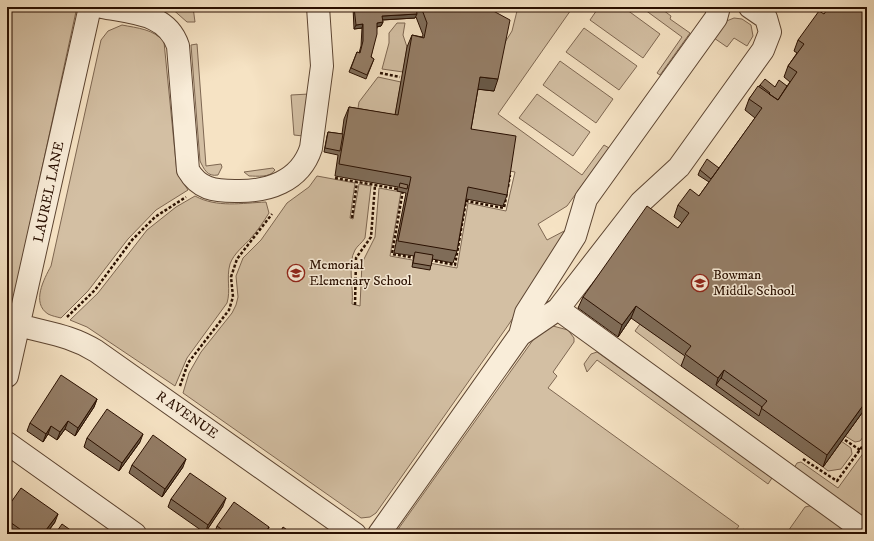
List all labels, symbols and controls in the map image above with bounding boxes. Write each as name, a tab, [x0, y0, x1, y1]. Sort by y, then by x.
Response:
street label: LAUREL LANE	[30, 140, 69, 244]
place label: Memorial Elemenary School	[309, 256, 412, 290]
school or university icon: Memorial Elemenary School	[286, 263, 306, 283]
place label: Bowman Middle School	[713, 266, 796, 300]
school or university icon: Bowman Middle School	[690, 273, 710, 293]
street label: R AVENUE	[152, 387, 222, 443]

